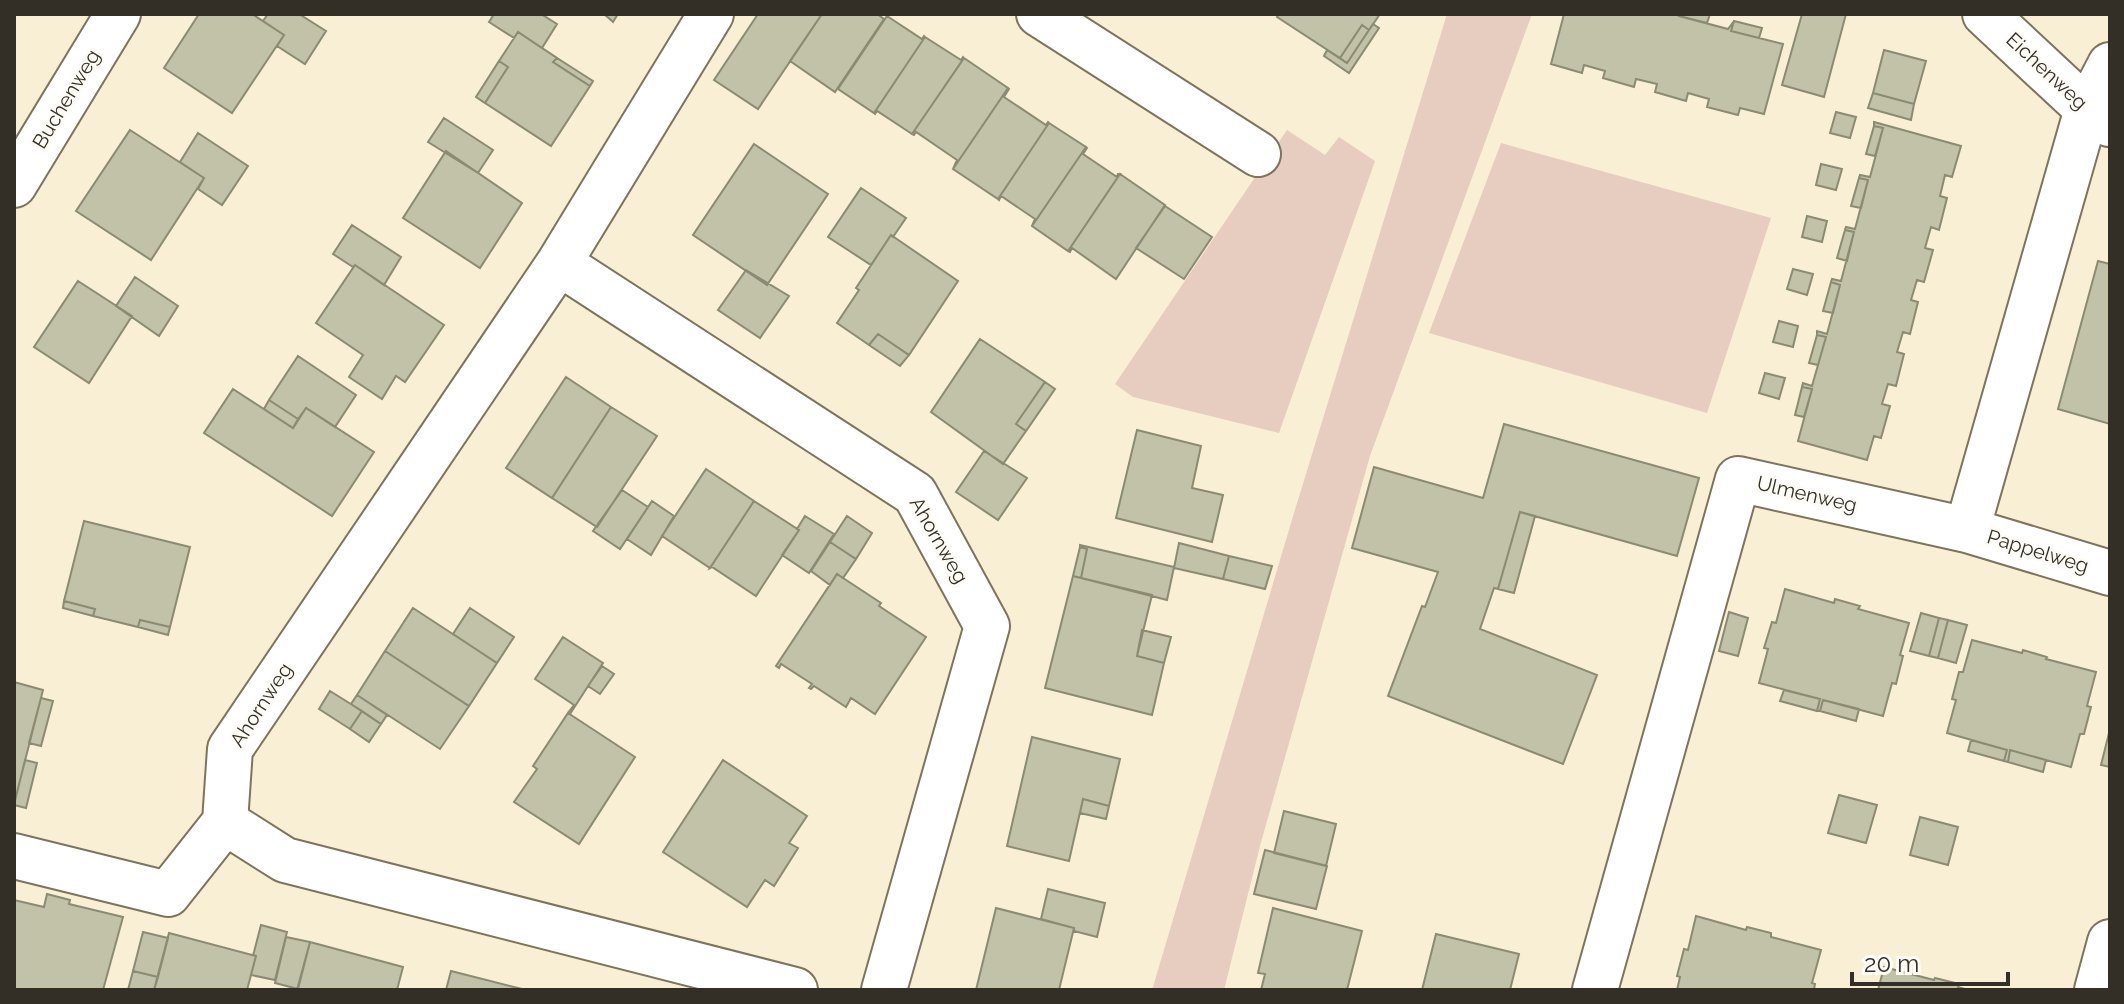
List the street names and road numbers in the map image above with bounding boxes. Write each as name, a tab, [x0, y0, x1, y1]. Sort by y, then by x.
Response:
street label: Eichenweg	[2001, 27, 2093, 115]
street label: Buchenweg	[27, 45, 105, 153]
street label: Ulmenweg	[1755, 471, 1859, 517]
street label: Ahornweg	[905, 493, 973, 587]
street label: Pappelweg	[1984, 524, 2092, 578]
street label: Ahornweg	[225, 658, 297, 752]

